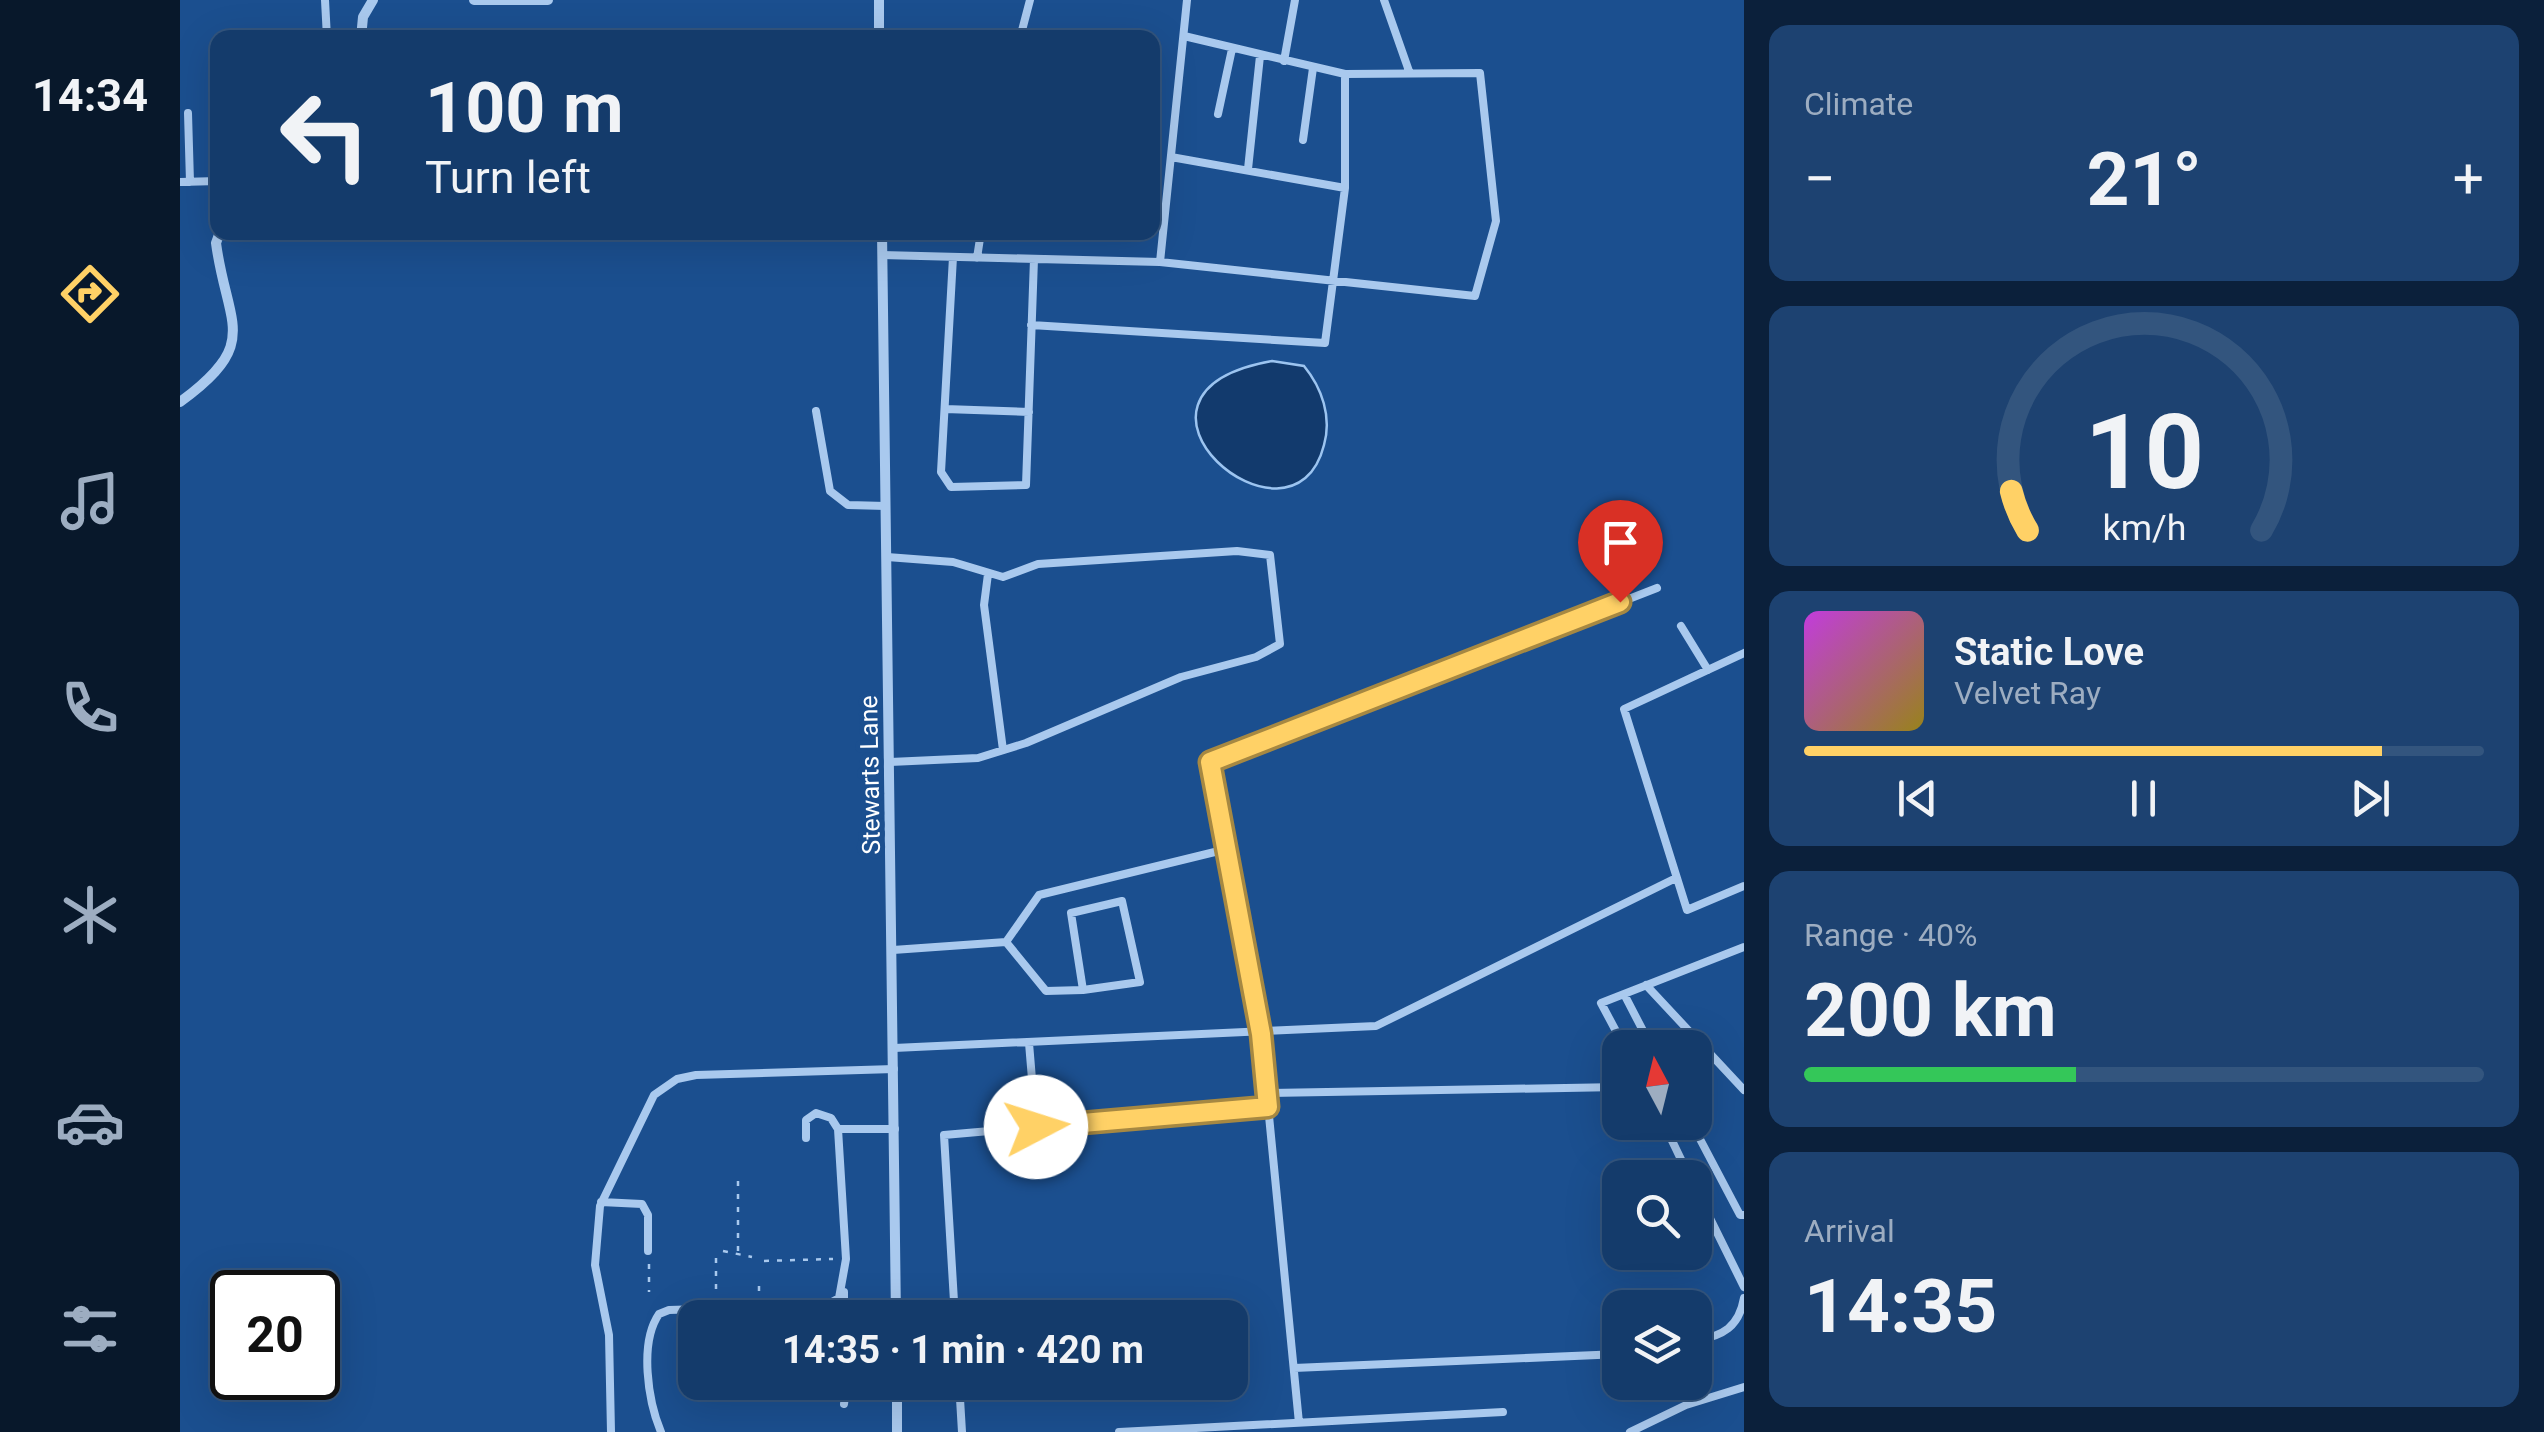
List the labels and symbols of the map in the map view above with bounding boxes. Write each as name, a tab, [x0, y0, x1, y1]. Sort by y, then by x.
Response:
pin	[1578, 500, 1663, 603]
street label: Stewarts Lane	[854, 695, 886, 855]
north arrow	[1602, 1030, 1712, 1140]
position arrow	[984, 1075, 1088, 1179]
speed limit sign: 20	[210, 1270, 340, 1400]

